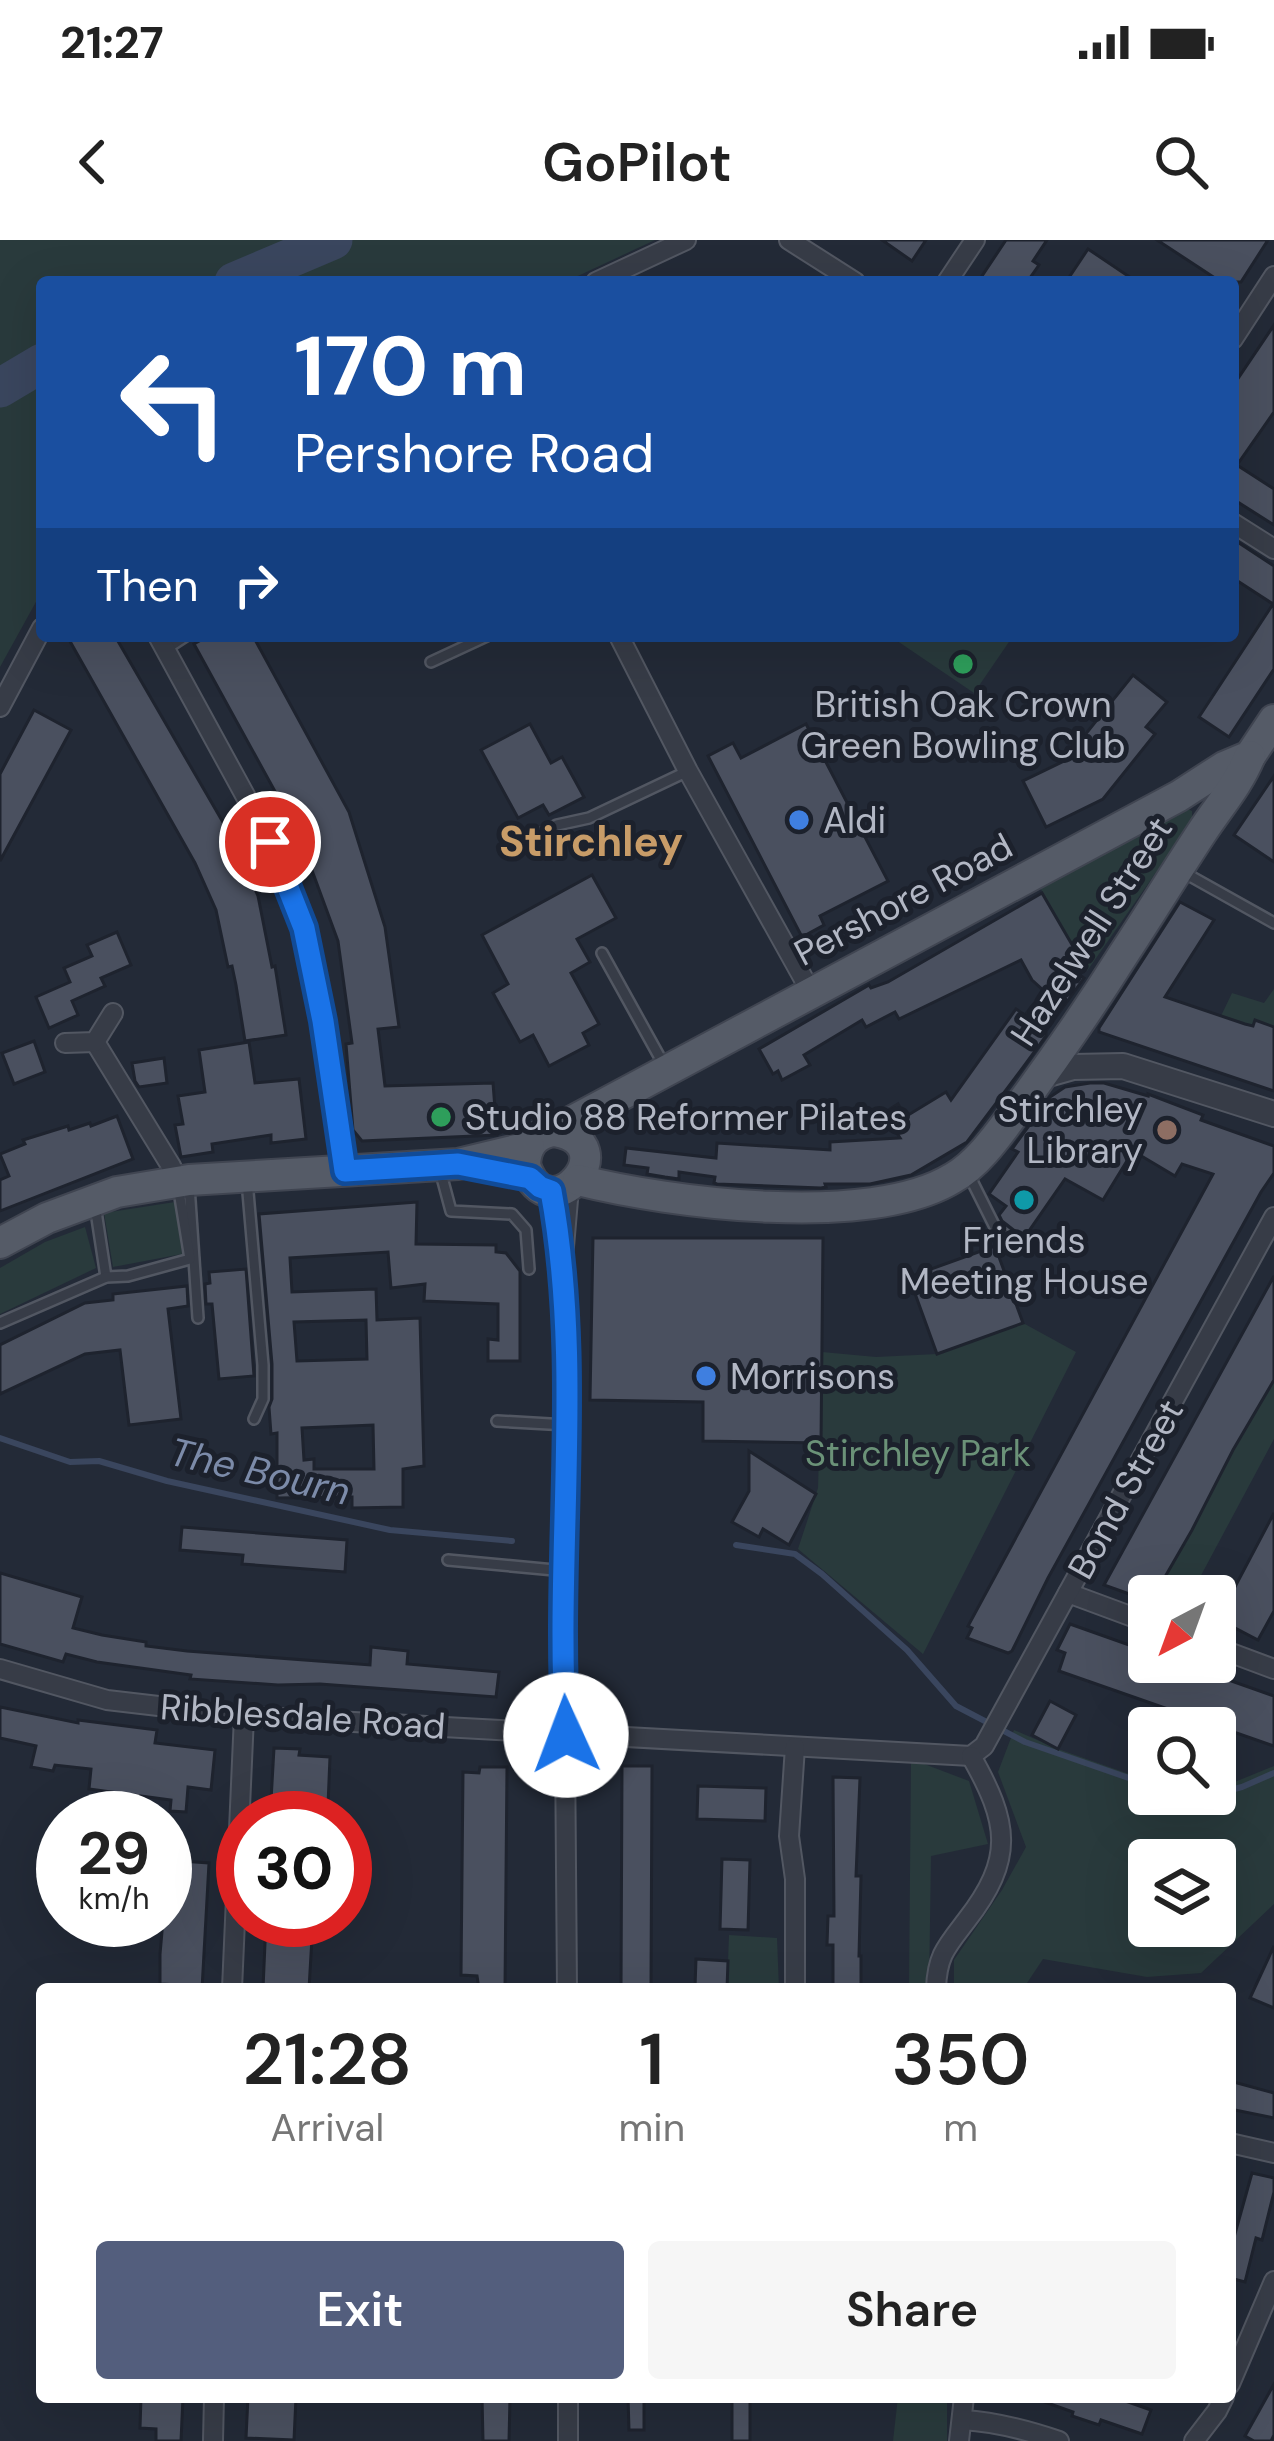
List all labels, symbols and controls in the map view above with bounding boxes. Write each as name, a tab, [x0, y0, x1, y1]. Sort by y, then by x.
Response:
text: 21:27	[60, 13, 164, 72]
text: GoPilot	[542, 127, 732, 198]
icon: back	[60, 129, 126, 195]
icon: search	[1148, 129, 1214, 195]
text: 170 m	[294, 312, 527, 421]
icon: left	[96, 324, 252, 480]
text: Pershore Road	[294, 418, 654, 489]
icon: right	[223, 552, 289, 618]
text: Then	[96, 556, 199, 615]
marker: British Oak Crown Green Bowling Club	[950, 651, 976, 677]
place label: British Oak Crown Green Bowling Club	[801, 681, 1125, 769]
pin	[219, 791, 321, 893]
place label: Aldi	[823, 797, 886, 844]
marker: Aldi	[786, 807, 812, 833]
street label: Hazelwell Street	[1000, 808, 1183, 1055]
icon: arrive	[237, 809, 303, 875]
district label: Stirchley	[499, 814, 683, 869]
street label: Pershore Road	[786, 822, 1020, 977]
place label: Stirchley Library	[998, 1086, 1143, 1174]
place label: Studio 88 Reformer Pilates	[465, 1094, 907, 1141]
marker: Studio 88 Reformer Pilates	[428, 1104, 454, 1130]
marker: Stirchley Library	[1154, 1117, 1180, 1143]
marker: Friends Meeting House	[1011, 1187, 1037, 1213]
place label: Friends Meeting House	[900, 1217, 1148, 1305]
place label: Morrisons	[730, 1353, 895, 1400]
marker: Morrisons	[693, 1363, 719, 1389]
street label: Bond Street	[1057, 1391, 1194, 1587]
water label: The Bourn	[165, 1426, 355, 1517]
park label: Stirchley Park	[805, 1430, 1031, 1477]
north arrow	[1128, 1575, 1236, 1683]
map controls	[1128, 1575, 1236, 1947]
position arrow	[503, 1672, 629, 1798]
street label: Ribblesdale Road	[159, 1683, 447, 1750]
button: search	[1128, 1707, 1236, 1815]
speed limit sign: 30	[216, 1791, 372, 1947]
text: 29	[78, 1814, 150, 1893]
button: layers	[1128, 1839, 1236, 1947]
text: km/h	[79, 1879, 149, 1918]
text: 21:28	[242, 2013, 412, 2106]
text: 1	[639, 2013, 664, 2106]
text: 350	[892, 2013, 1029, 2106]
text: Arrival	[271, 2102, 384, 2153]
text: min	[619, 2102, 685, 2153]
text: m	[943, 2102, 978, 2153]
button: Exit	[96, 2241, 624, 2379]
button: Share	[648, 2241, 1176, 2379]

